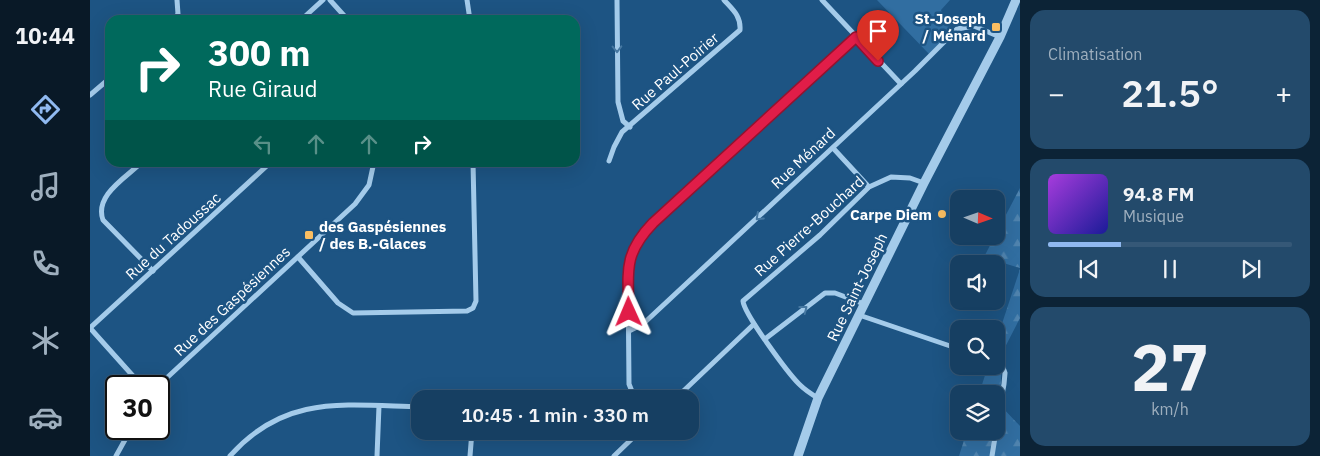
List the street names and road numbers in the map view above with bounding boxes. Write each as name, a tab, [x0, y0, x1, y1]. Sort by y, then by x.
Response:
street label: Rue Paul-Poirier	[628, 28, 723, 114]
street label: Rue Ménard	[767, 123, 839, 193]
street label: Rue Pierre-Bouchard	[750, 172, 868, 280]
street label: Rue du Tadoussac	[121, 188, 225, 284]
street label: Rue Saint-Joseph	[823, 230, 891, 344]
street label: Rue des Gaspésiennes	[170, 242, 294, 360]

